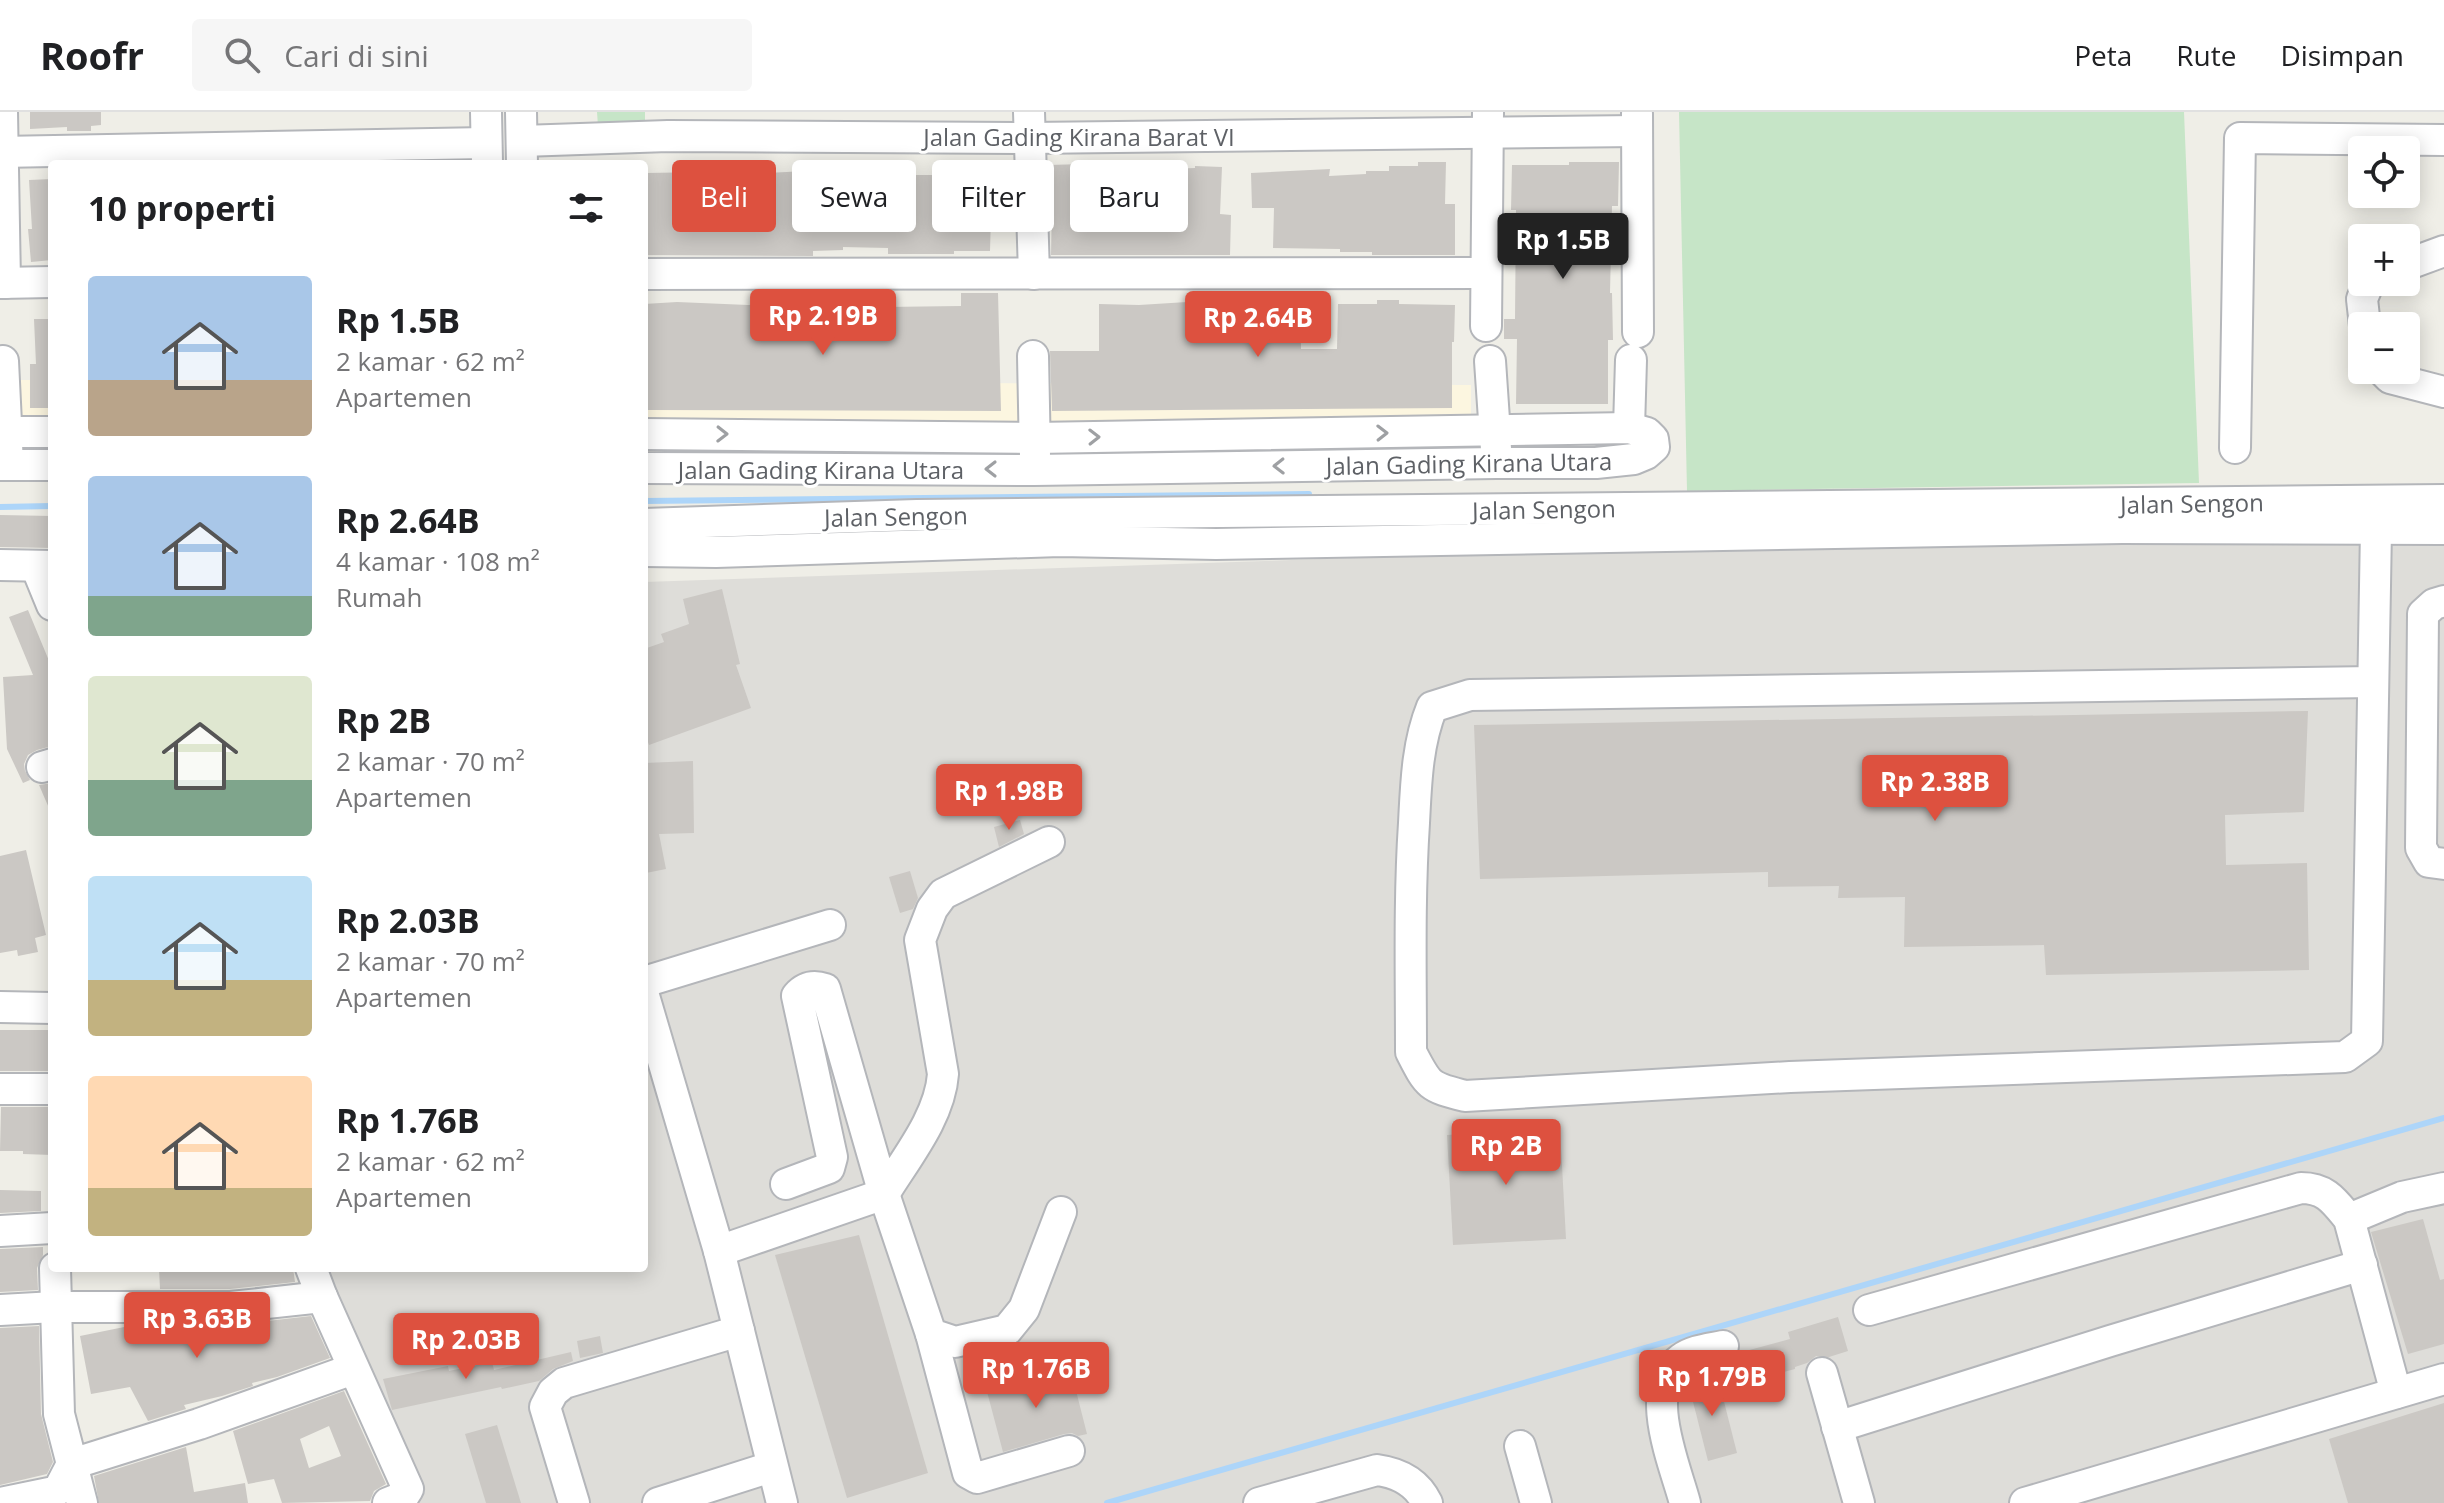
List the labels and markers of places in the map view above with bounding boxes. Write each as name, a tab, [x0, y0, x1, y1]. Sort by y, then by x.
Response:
pin: Rp 1.5B	[1489, 213, 1637, 281]
pin: Rp 2.19B	[740, 289, 906, 357]
pin: Rp 2.64B	[1175, 291, 1341, 359]
pin: Rp 2.38B	[1852, 755, 2018, 823]
pin: Rp 1.98B	[926, 764, 1092, 832]
pin: Rp 2B	[1450, 1119, 1562, 1187]
pin: Rp 3.63B	[114, 1292, 280, 1360]
pin: Rp 2.03B	[383, 1313, 549, 1381]
pin: Rp 1.76B	[953, 1342, 1119, 1410]
pin: Rp 1.79B	[1629, 1350, 1795, 1418]

